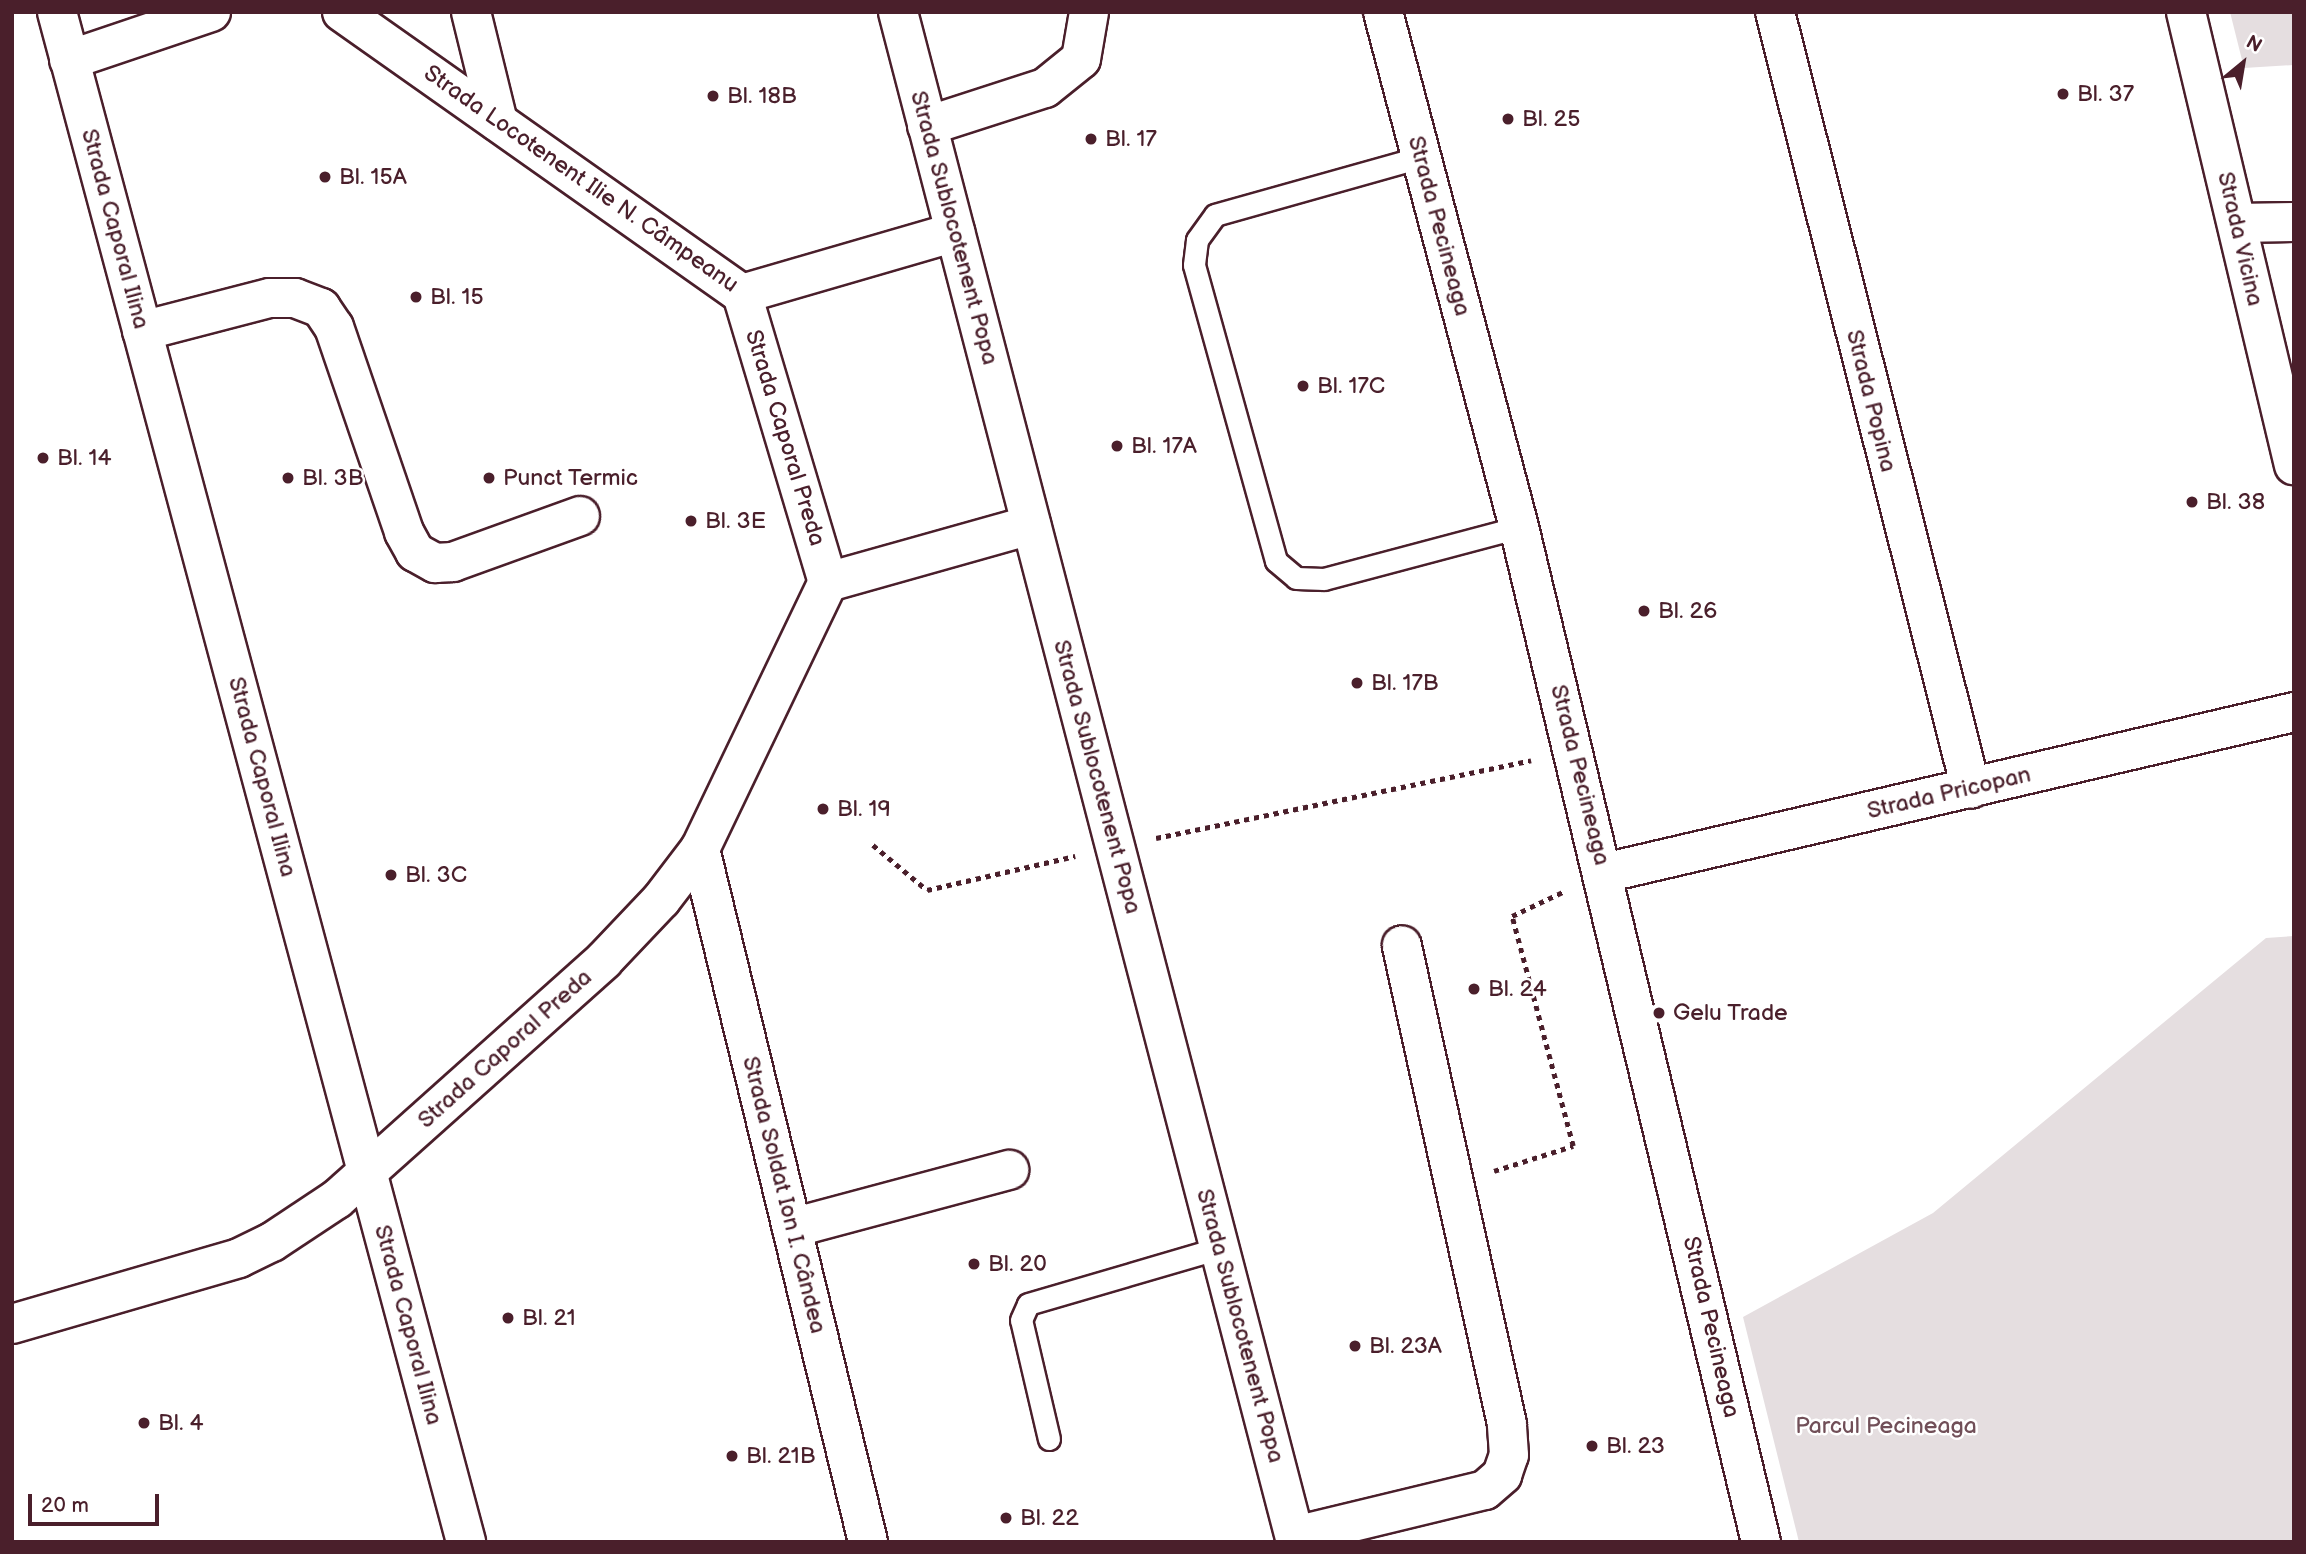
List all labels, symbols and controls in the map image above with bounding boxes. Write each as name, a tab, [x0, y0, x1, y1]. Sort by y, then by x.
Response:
north arrow	[2208, 28, 2278, 98]
text: N	[2242, 31, 2266, 58]
street label: Strada Locotenent Ilie N. Câmpeanu	[419, 59, 743, 299]
place label: Bl. 37	[2077, 80, 2134, 108]
place label: Bl. 18B	[727, 82, 797, 110]
marker: Bl. 37	[2055, 86, 2071, 102]
marker: Bl. 18B	[705, 88, 721, 104]
street label: Strada Sublocotenent Popa	[904, 88, 1004, 368]
place label: Bl. 25	[1522, 105, 1580, 133]
marker: Bl. 25	[1500, 111, 1516, 127]
place label: Bl. 17	[1105, 125, 1157, 153]
street label: Strada Caporal Ilina	[75, 126, 155, 332]
marker: Bl. 17	[1083, 131, 1099, 147]
street label: Strada Pecineaga	[1402, 133, 1476, 319]
place label: Bl. 15A	[339, 163, 407, 191]
marker: Bl. 15A	[317, 169, 333, 185]
street label: Strada Vicina	[2211, 169, 2269, 309]
place label: Bl. 15	[430, 283, 484, 311]
marker: Bl. 15	[408, 289, 424, 305]
street label: Strada Caporal Preda	[739, 327, 831, 549]
street label: Strada Popina	[1840, 327, 1902, 475]
place label: Bl. 17C	[1317, 372, 1385, 400]
marker: Bl. 17C	[1295, 378, 1311, 394]
place label: Bl. 17A	[1131, 432, 1197, 460]
marker: Bl. 17A	[1109, 438, 1125, 454]
place label: Bl. 14	[57, 444, 112, 472]
marker: Bl. 14	[35, 450, 51, 466]
place label: Bl. 3B	[302, 464, 363, 492]
place label: Punct Termic	[503, 464, 639, 492]
marker: Bl. 3B	[280, 470, 296, 486]
marker: Punct Termic	[481, 470, 497, 486]
place label: Bl. 38	[2206, 488, 2265, 516]
marker: Bl. 38	[2184, 494, 2200, 510]
place label: Bl. 3E	[705, 507, 766, 535]
marker: Bl. 3E	[683, 513, 699, 529]
place label: Bl. 26	[1658, 597, 1717, 625]
marker: Bl. 26	[1636, 603, 1652, 619]
street label: Strada Sublocotenent Popa	[1047, 637, 1147, 917]
place label: Bl. 17B	[1371, 669, 1439, 697]
street label: Strada Caporal Ilina	[222, 674, 302, 880]
marker: Bl. 17B	[1349, 675, 1365, 691]
street label: Strada Pecineaga	[1544, 682, 1616, 868]
street label: Strada Pricopan	[1865, 761, 2033, 825]
place label: Bl. 19	[837, 795, 891, 823]
marker: Bl. 19	[815, 801, 831, 817]
place label: Bl. 3C	[405, 861, 467, 889]
marker: Bl. 3C	[383, 867, 399, 883]
street label: Strada Caporal Preda	[412, 964, 598, 1134]
place label: Bl. 24	[1488, 975, 1547, 1003]
marker: Bl. 24	[1466, 981, 1482, 997]
place label: Gelu Trade	[1673, 999, 1788, 1027]
marker: Gelu Trade	[1651, 1005, 1667, 1021]
street label: Strada Soldat Ion I. Cândea	[736, 1053, 832, 1337]
street label: Strada Sublocotenent Popa	[1190, 1186, 1290, 1466]
street label: Strada Caporal Ilina	[368, 1222, 448, 1428]
street label: Strada Pecineaga	[1677, 1234, 1745, 1420]
place label: Bl. 20	[988, 1250, 1047, 1278]
marker: Bl. 20	[966, 1256, 982, 1272]
place label: Bl. 21	[522, 1304, 576, 1332]
marker: Bl. 21	[500, 1310, 516, 1326]
place label: Bl. 23A	[1369, 1332, 1442, 1360]
marker: Bl. 23A	[1347, 1338, 1363, 1354]
place label: Bl. 4	[158, 1409, 204, 1437]
park label: Parcul Pecineaga	[1795, 1412, 1977, 1440]
marker: Bl. 4	[136, 1415, 152, 1431]
place label: Bl. 23	[1606, 1432, 1665, 1460]
marker: Bl. 23	[1584, 1438, 1600, 1454]
place label: Bl. 21B	[746, 1442, 815, 1470]
marker: Bl. 21B	[724, 1448, 740, 1464]
scale bar	[32, 1480, 163, 1524]
text: 20 m	[41, 1493, 89, 1518]
place label: Bl. 22	[1020, 1504, 1079, 1532]
marker: Bl. 22	[998, 1510, 1014, 1526]

